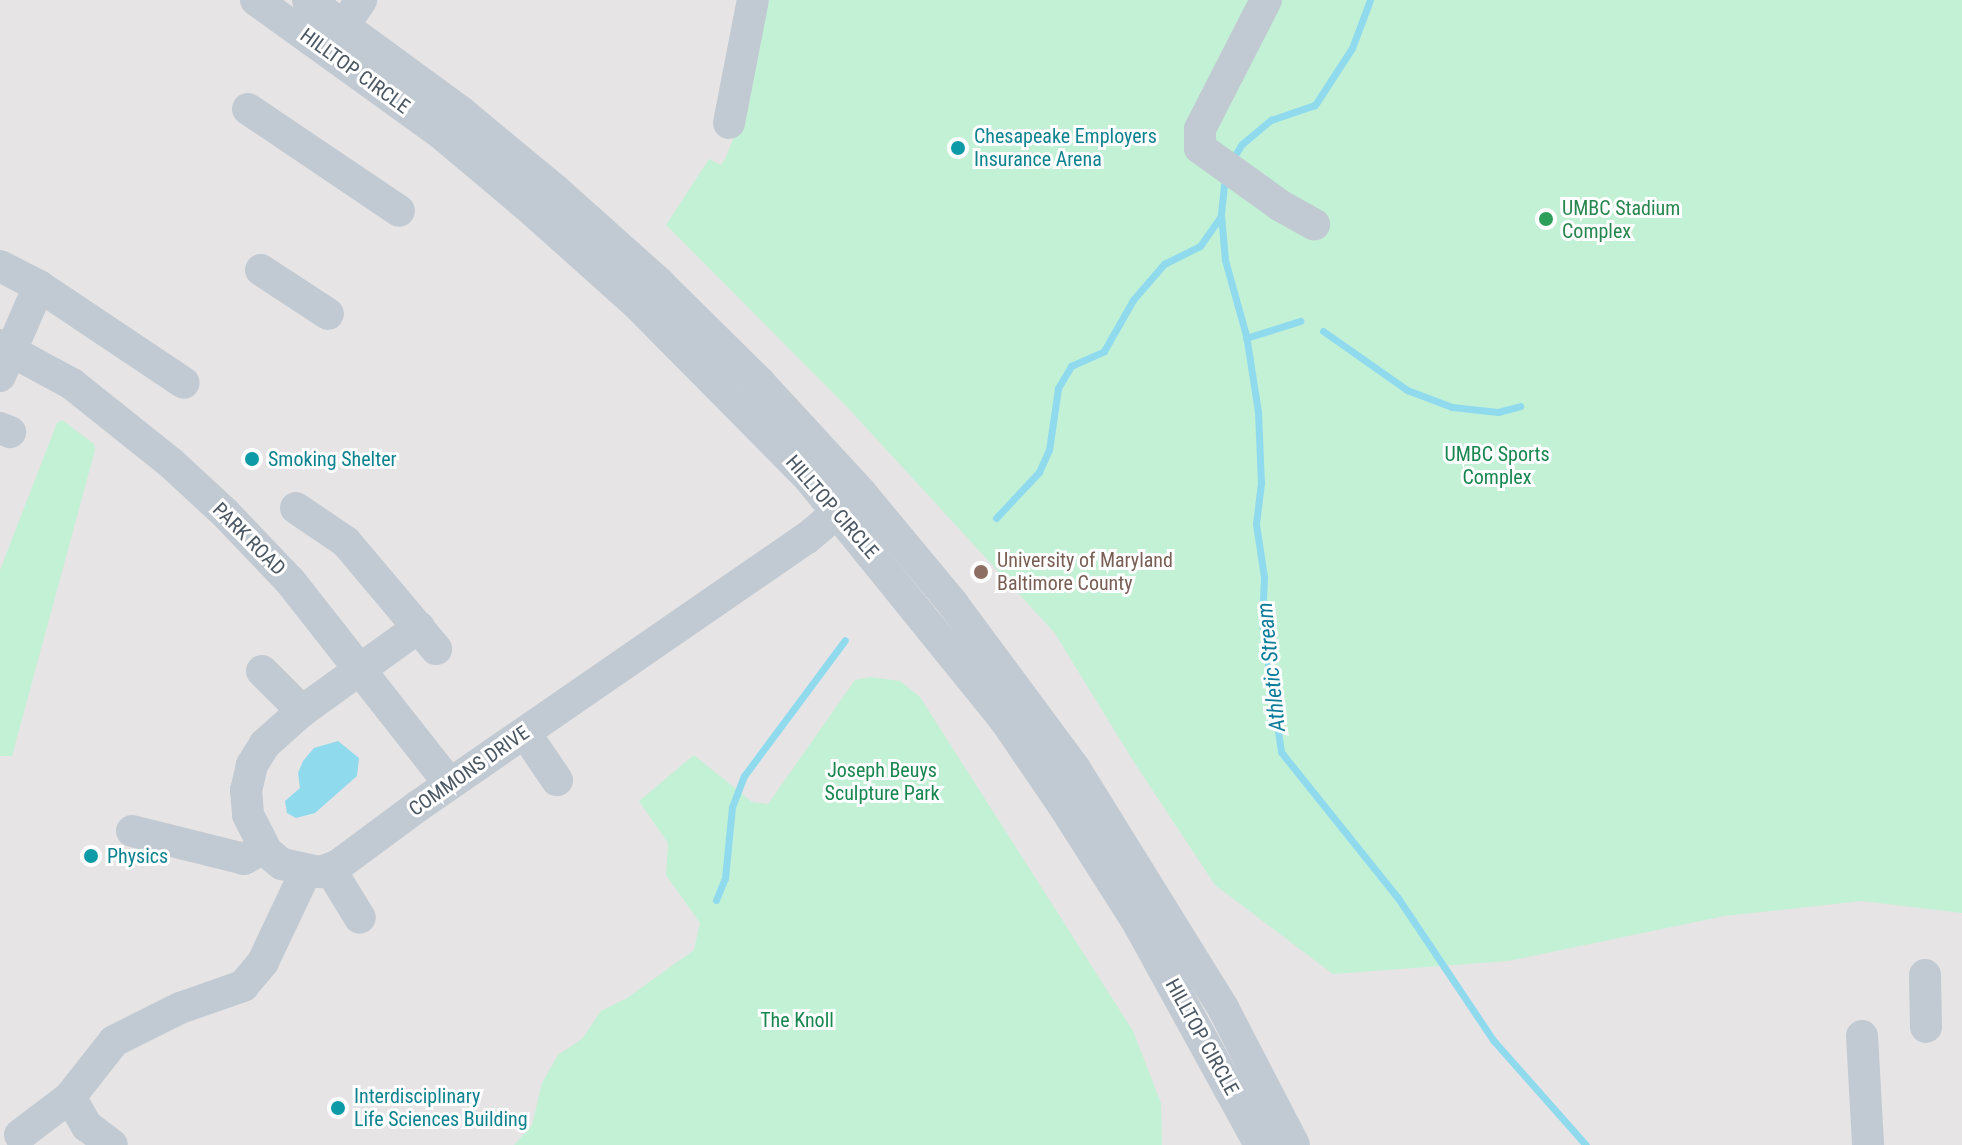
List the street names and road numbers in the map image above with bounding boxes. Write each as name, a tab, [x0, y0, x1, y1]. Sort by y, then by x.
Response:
street label: HILLTOP CIRCLE	[296, 23, 414, 119]
street label: HILLTOP CIRCLE	[781, 450, 883, 564]
street label: PARK ROAD	[208, 498, 290, 580]
street label: COMMONS DRIVE	[404, 721, 534, 821]
street label: HILLTOP CIRCLE	[1160, 975, 1244, 1099]

